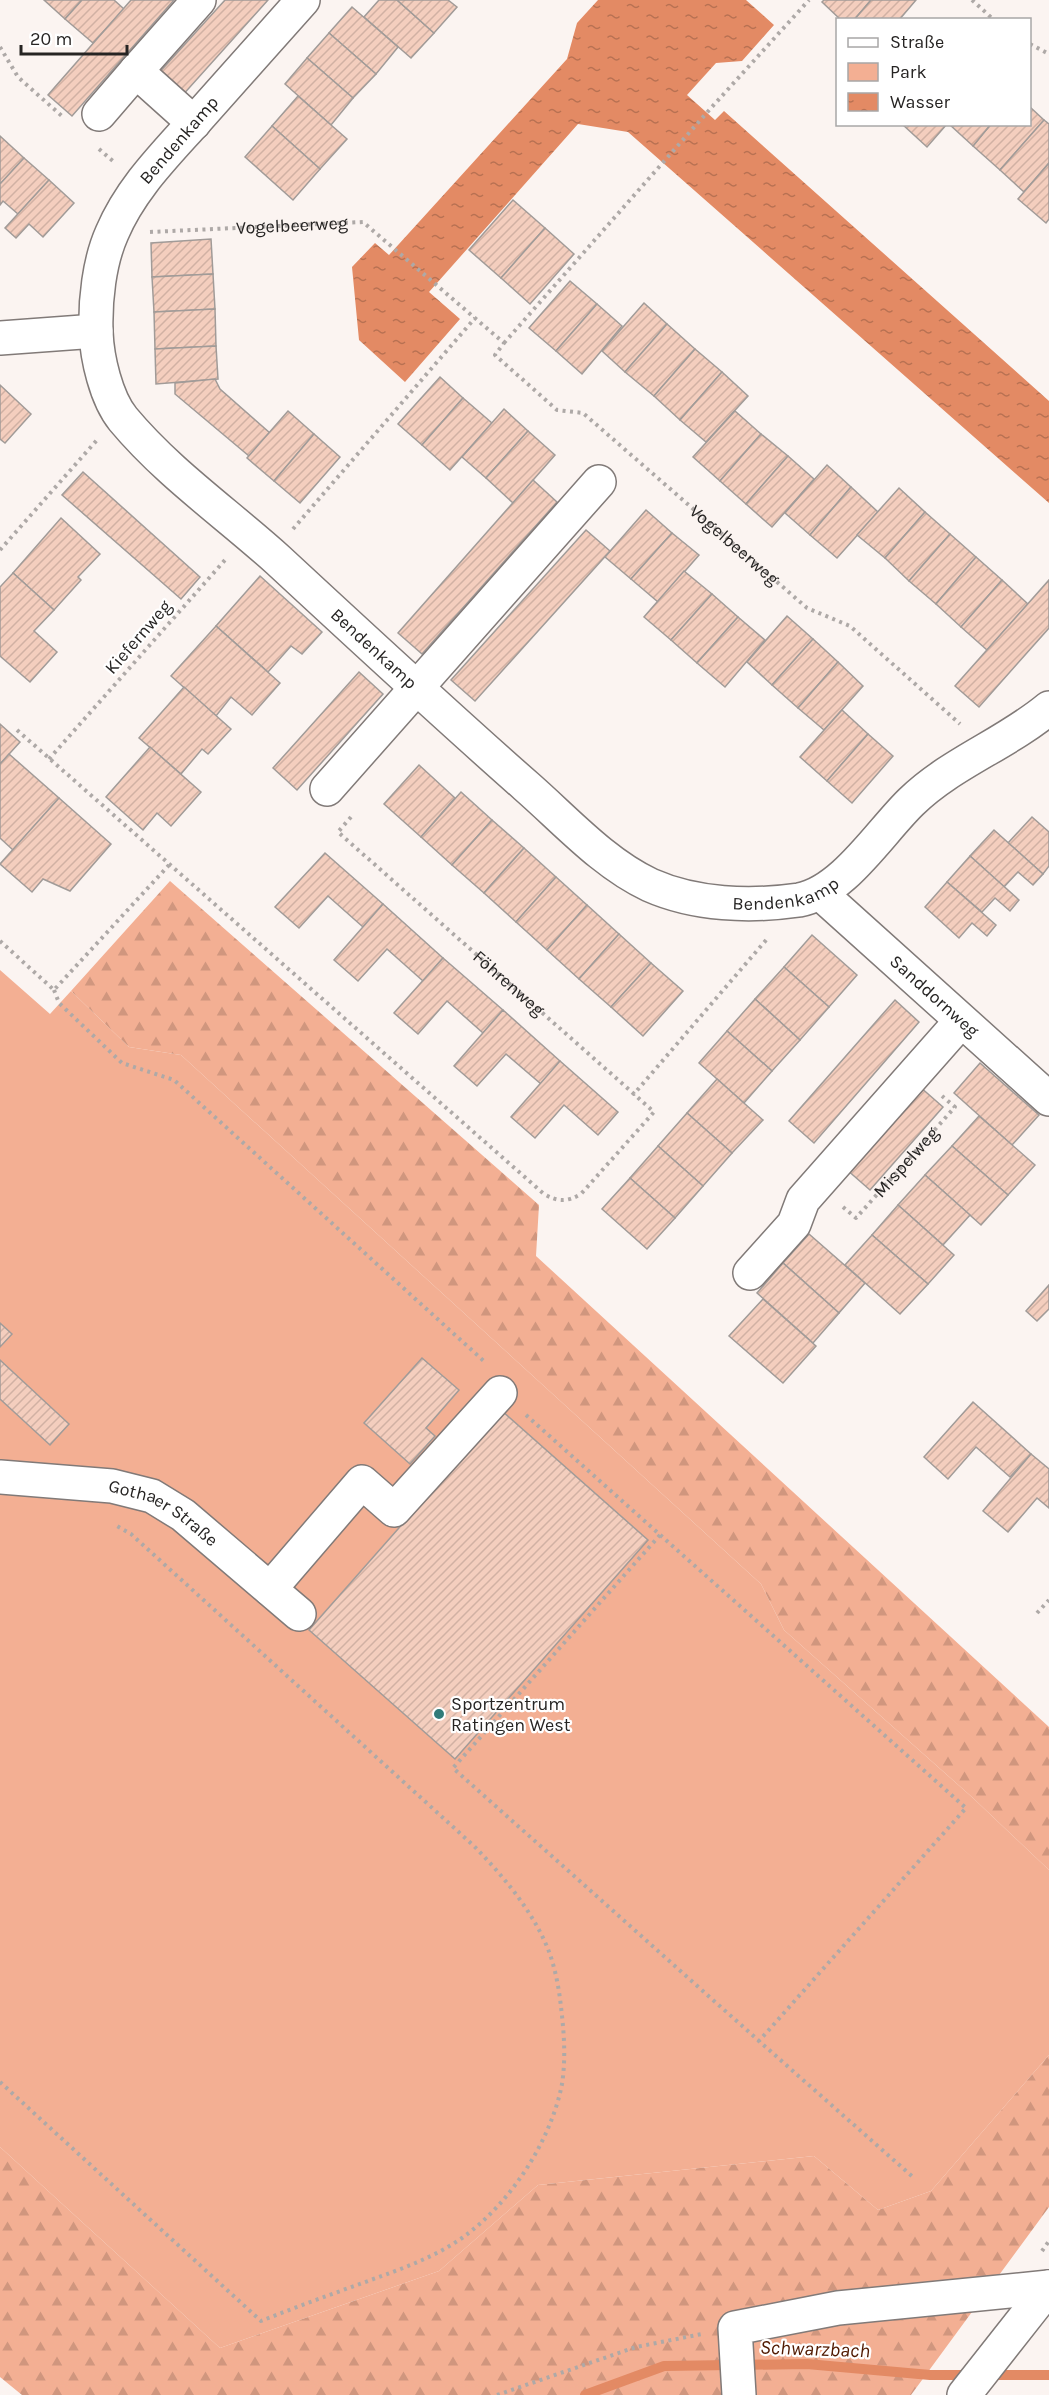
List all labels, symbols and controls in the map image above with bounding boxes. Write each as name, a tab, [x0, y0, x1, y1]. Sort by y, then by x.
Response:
scale bar	[21, 18, 128, 56]
legend	[836, 18, 1031, 126]
text: 20 m	[30, 28, 72, 50]
text: Straße	[890, 31, 944, 53]
text: Park	[890, 61, 927, 83]
street label: Bendenkamp	[135, 91, 223, 189]
text: Wasser	[890, 91, 951, 113]
street label: Vogelbeerweg	[235, 212, 348, 239]
street label: Vogelbeerweg	[685, 500, 784, 590]
street label: Kiefernweg	[100, 596, 176, 678]
street label: Bendenkamp	[326, 603, 422, 694]
street label: Bendenkamp	[732, 872, 844, 915]
street label: Föhrenweg	[468, 946, 549, 1021]
street label: Sanddornweg	[885, 950, 984, 1042]
street label: Mispelweg	[869, 1122, 943, 1202]
street label: Gothaer Straße	[106, 1475, 223, 1551]
place label: Sportzentrum Ratingen West	[451, 1693, 571, 1736]
marker: Sportzentrum Ratingen West	[432, 1707, 446, 1721]
water label: Schwarzbach	[759, 2336, 871, 2362]

